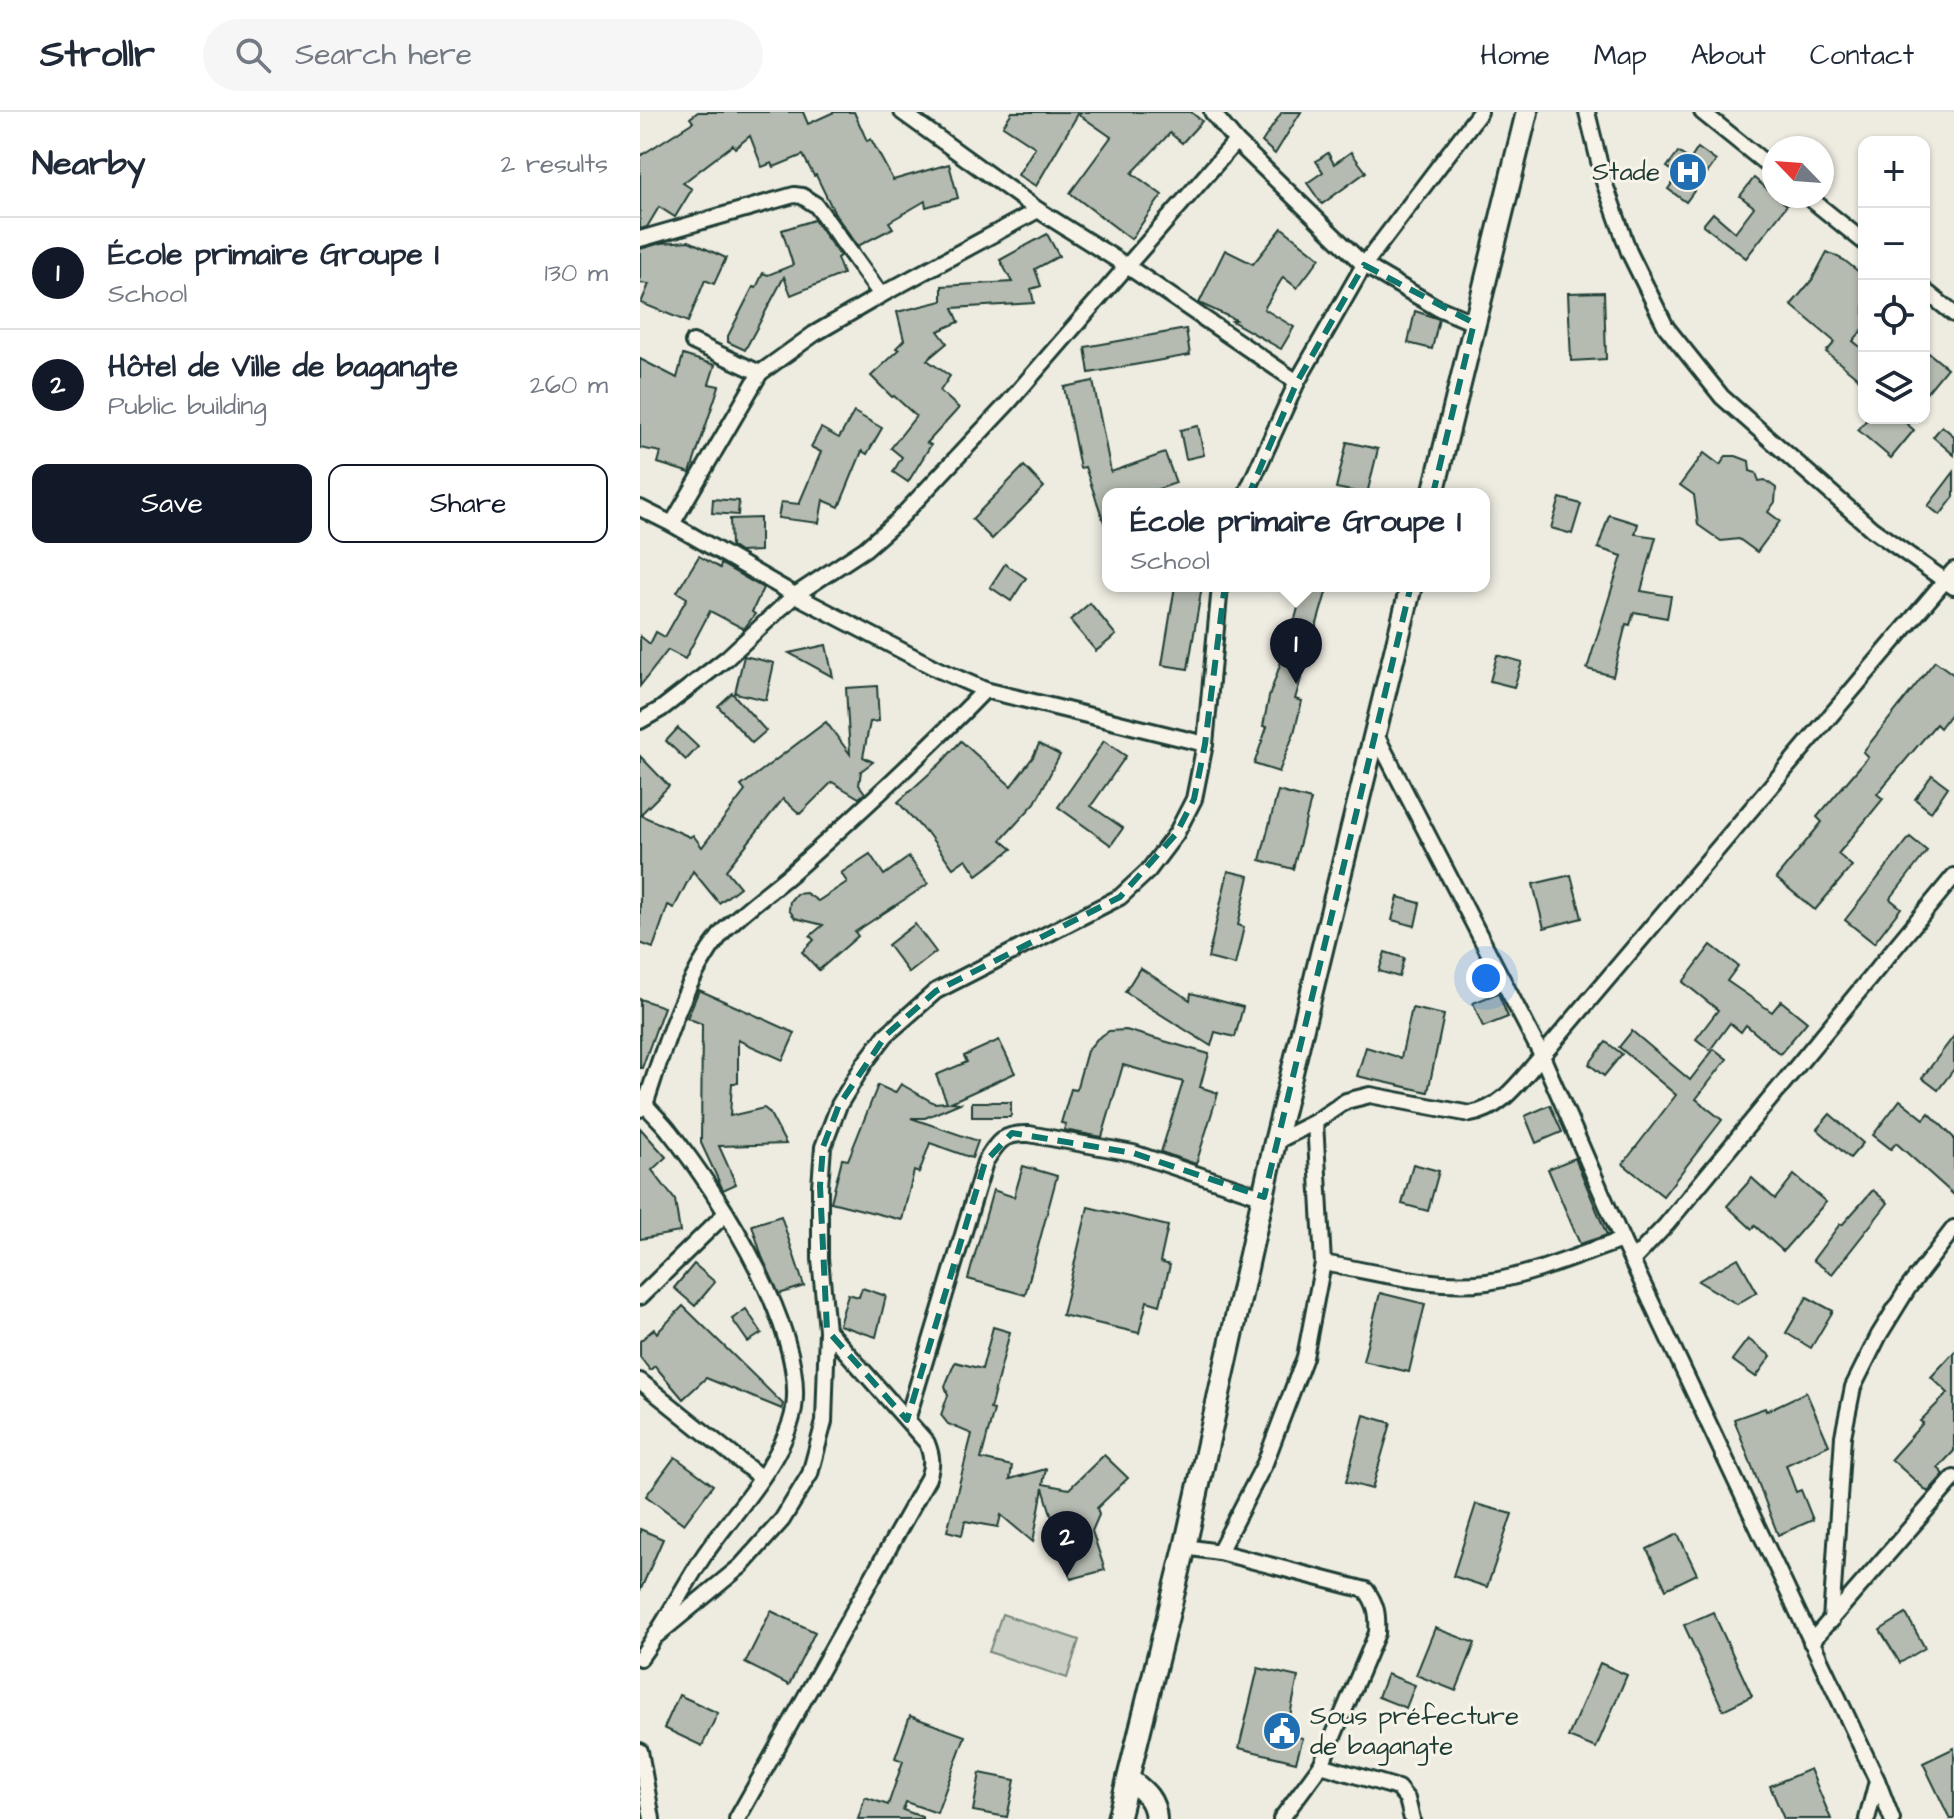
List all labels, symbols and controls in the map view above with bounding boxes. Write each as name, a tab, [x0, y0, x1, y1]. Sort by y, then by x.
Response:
search box	[203, 19, 763, 91]
text: Strollr	[40, 29, 155, 81]
icon: search	[231, 33, 275, 77]
text: Search here	[295, 34, 472, 76]
text: Home	[1480, 36, 1550, 75]
text: Map	[1594, 36, 1647, 75]
text: About	[1691, 36, 1766, 75]
text: Contact	[1810, 36, 1914, 75]
north arrow	[1762, 136, 1834, 208]
map controls	[1858, 136, 1930, 424]
button: +	[1858, 136, 1930, 208]
text: Nearby	[32, 140, 146, 188]
text: 2 results	[500, 146, 608, 182]
hospital icon: Stade	[1667, 151, 1709, 193]
place label: Stade	[1592, 154, 1660, 190]
button: −	[1858, 208, 1930, 280]
text: École primaire Groupe I	[108, 234, 439, 276]
text: 1	[56, 255, 60, 291]
text: 130 m	[544, 255, 608, 291]
text: School	[108, 276, 187, 312]
button: locate	[1858, 280, 1930, 352]
text: Hôtel de Ville de bagangte	[108, 346, 458, 388]
button: layers	[1858, 352, 1930, 424]
text: 2	[51, 367, 65, 403]
text: 260 m	[530, 367, 608, 403]
text: Public building	[108, 388, 267, 424]
button: Save	[32, 464, 312, 543]
button: Share	[328, 464, 608, 543]
popup	[1102, 488, 1490, 592]
text: École primaire Groupe I	[1130, 501, 1462, 543]
text: School	[1130, 543, 1210, 579]
pin: 1	[1270, 618, 1322, 684]
your location	[1466, 958, 1506, 998]
pin: 2	[1041, 1511, 1093, 1577]
place label: Sous préfecture de bagangte	[1310, 1698, 1519, 1766]
public building icon: Sous préfecture de bagangte	[1261, 1710, 1303, 1752]

